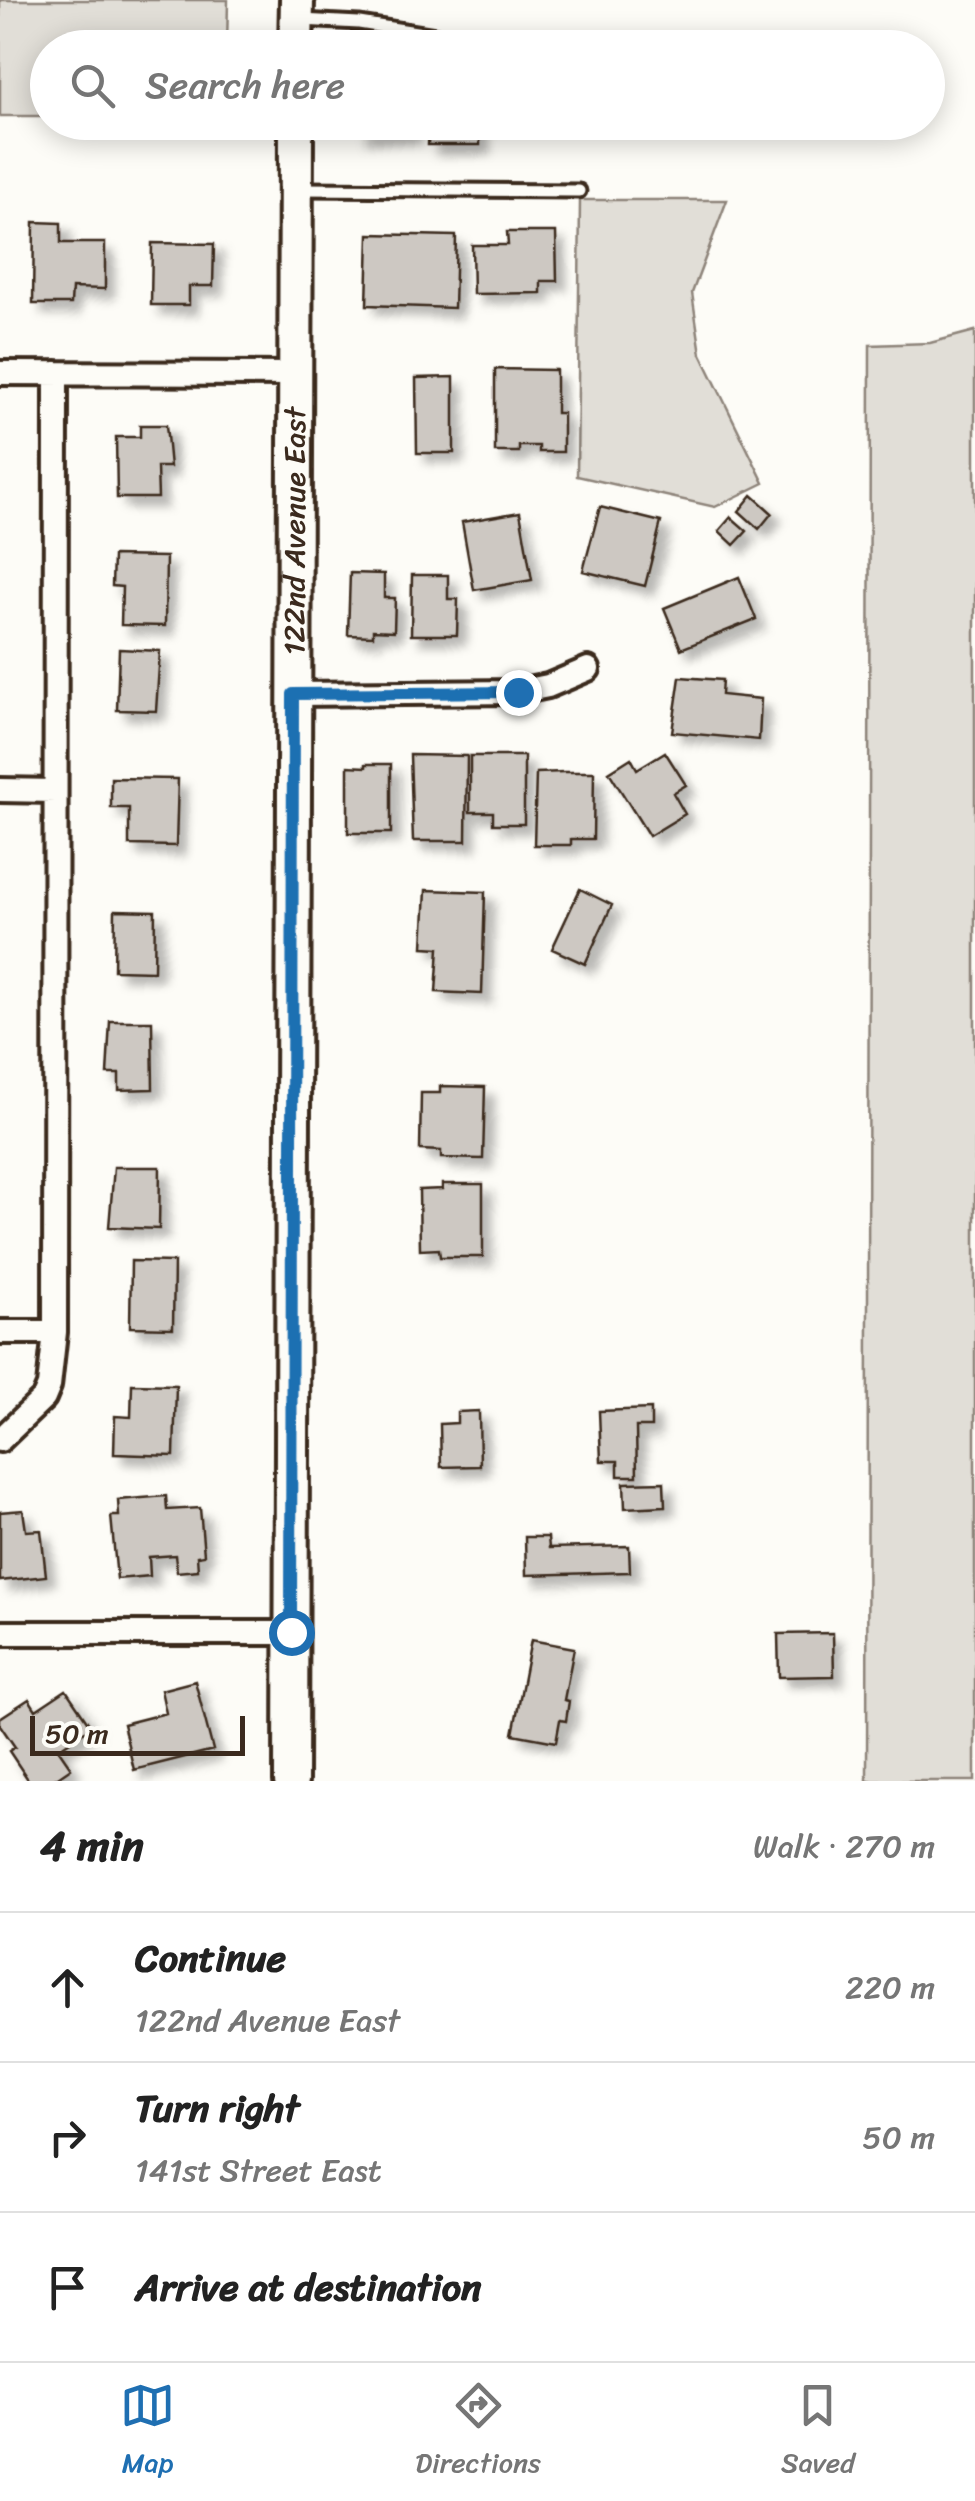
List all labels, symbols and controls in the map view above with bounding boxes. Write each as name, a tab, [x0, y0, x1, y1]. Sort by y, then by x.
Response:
search box	[30, 30, 945, 140]
text: Search here	[145, 52, 345, 119]
icon: search	[65, 58, 120, 113]
street label: 122nd Avenue East	[267, 405, 322, 655]
route end	[496, 670, 542, 716]
route start	[269, 1610, 315, 1656]
text: 50 m	[45, 1709, 109, 1758]
scale bar	[30, 1711, 245, 1756]
text: 4 min	[40, 1809, 144, 1883]
text: Walk · 270 m	[753, 1818, 935, 1875]
text: Continue	[135, 1925, 286, 1992]
text: 220 m	[845, 1959, 935, 2016]
icon: ahead	[40, 1960, 95, 2015]
text: 122nd Avenue East	[135, 1992, 400, 2049]
text: Turn right	[135, 2075, 300, 2142]
text: 50 m	[862, 2109, 935, 2166]
icon: right	[40, 2110, 95, 2165]
text: 141st Street East	[135, 2142, 382, 2199]
text: Arrive at destination	[135, 2254, 482, 2321]
icon: arrive	[40, 2260, 95, 2315]
tab: Map	[120, 2378, 175, 2487]
tab: Directions	[415, 2378, 541, 2487]
tab: Saved	[781, 2378, 855, 2487]

